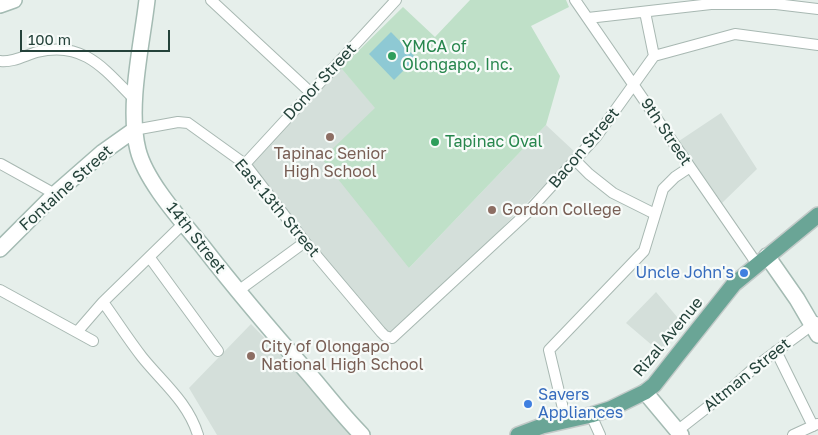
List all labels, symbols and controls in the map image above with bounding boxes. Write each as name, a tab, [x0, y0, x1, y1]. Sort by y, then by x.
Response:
scale bar	[22, 20, 172, 52]
text: 100 m	[28, 30, 71, 48]
place label: YMCA of Olongapo, Inc.	[402, 37, 513, 75]
street label: Donor Street	[280, 40, 360, 124]
marker: YMCA of Olongapo, Inc.	[386, 50, 398, 62]
street label: 9th Street	[636, 95, 696, 169]
street label: Bacon Street	[545, 104, 623, 192]
marker: Tapinac Senior High School	[324, 131, 336, 143]
place label: Tapinac Oval	[445, 132, 543, 152]
marker: Tapinac Oval	[429, 136, 441, 148]
street label: Fontaine Street	[15, 141, 117, 235]
place label: Tapinac Senior High School	[274, 144, 386, 182]
street label: East 13th Street	[230, 155, 324, 261]
street label: 14th Street	[162, 199, 230, 277]
place label: Gordon College	[502, 200, 621, 220]
marker: Gordon College	[486, 204, 498, 216]
place label: Uncle John's	[636, 263, 734, 283]
marker: Uncle John's	[738, 267, 750, 279]
street label: Rizal Avenue	[629, 293, 707, 381]
street label: Altman Street	[700, 334, 794, 416]
place label: City of Olongapo National High School	[261, 337, 424, 375]
marker: City of Olongapo National High School	[245, 350, 257, 362]
place label: Savers Appliances	[538, 385, 623, 423]
marker: Savers Appliances	[522, 398, 534, 410]

